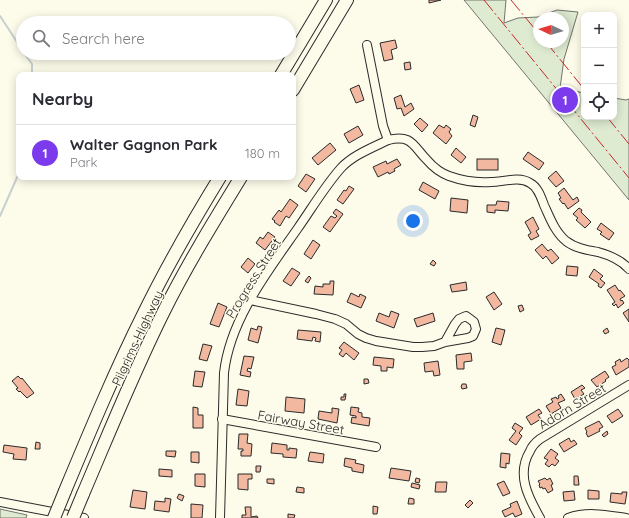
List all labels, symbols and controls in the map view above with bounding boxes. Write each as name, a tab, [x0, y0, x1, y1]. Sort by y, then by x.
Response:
north arrow	[533, 12, 569, 48]
map controls	[581, 12, 617, 120]
button: +	[581, 12, 617, 48]
search box	[16, 16, 296, 60]
icon: search	[30, 27, 52, 49]
text: Search here	[62, 29, 145, 48]
button: −	[581, 48, 617, 84]
button: locate	[581, 84, 617, 120]
pin: 1	[552, 85, 578, 115]
text: Nearby	[32, 88, 93, 109]
text: Walter Gagnon Park	[70, 135, 218, 154]
text: 1	[42, 145, 48, 161]
text: 180 m	[245, 145, 280, 161]
text: Park	[70, 154, 98, 170]
your location	[403, 211, 423, 231]
street label: Progress Street	[222, 235, 284, 321]
street label: Pilgrims Highway	[108, 288, 166, 388]
street label: Adorn Street	[535, 380, 609, 432]
street label: Fairway Street	[256, 407, 346, 437]

